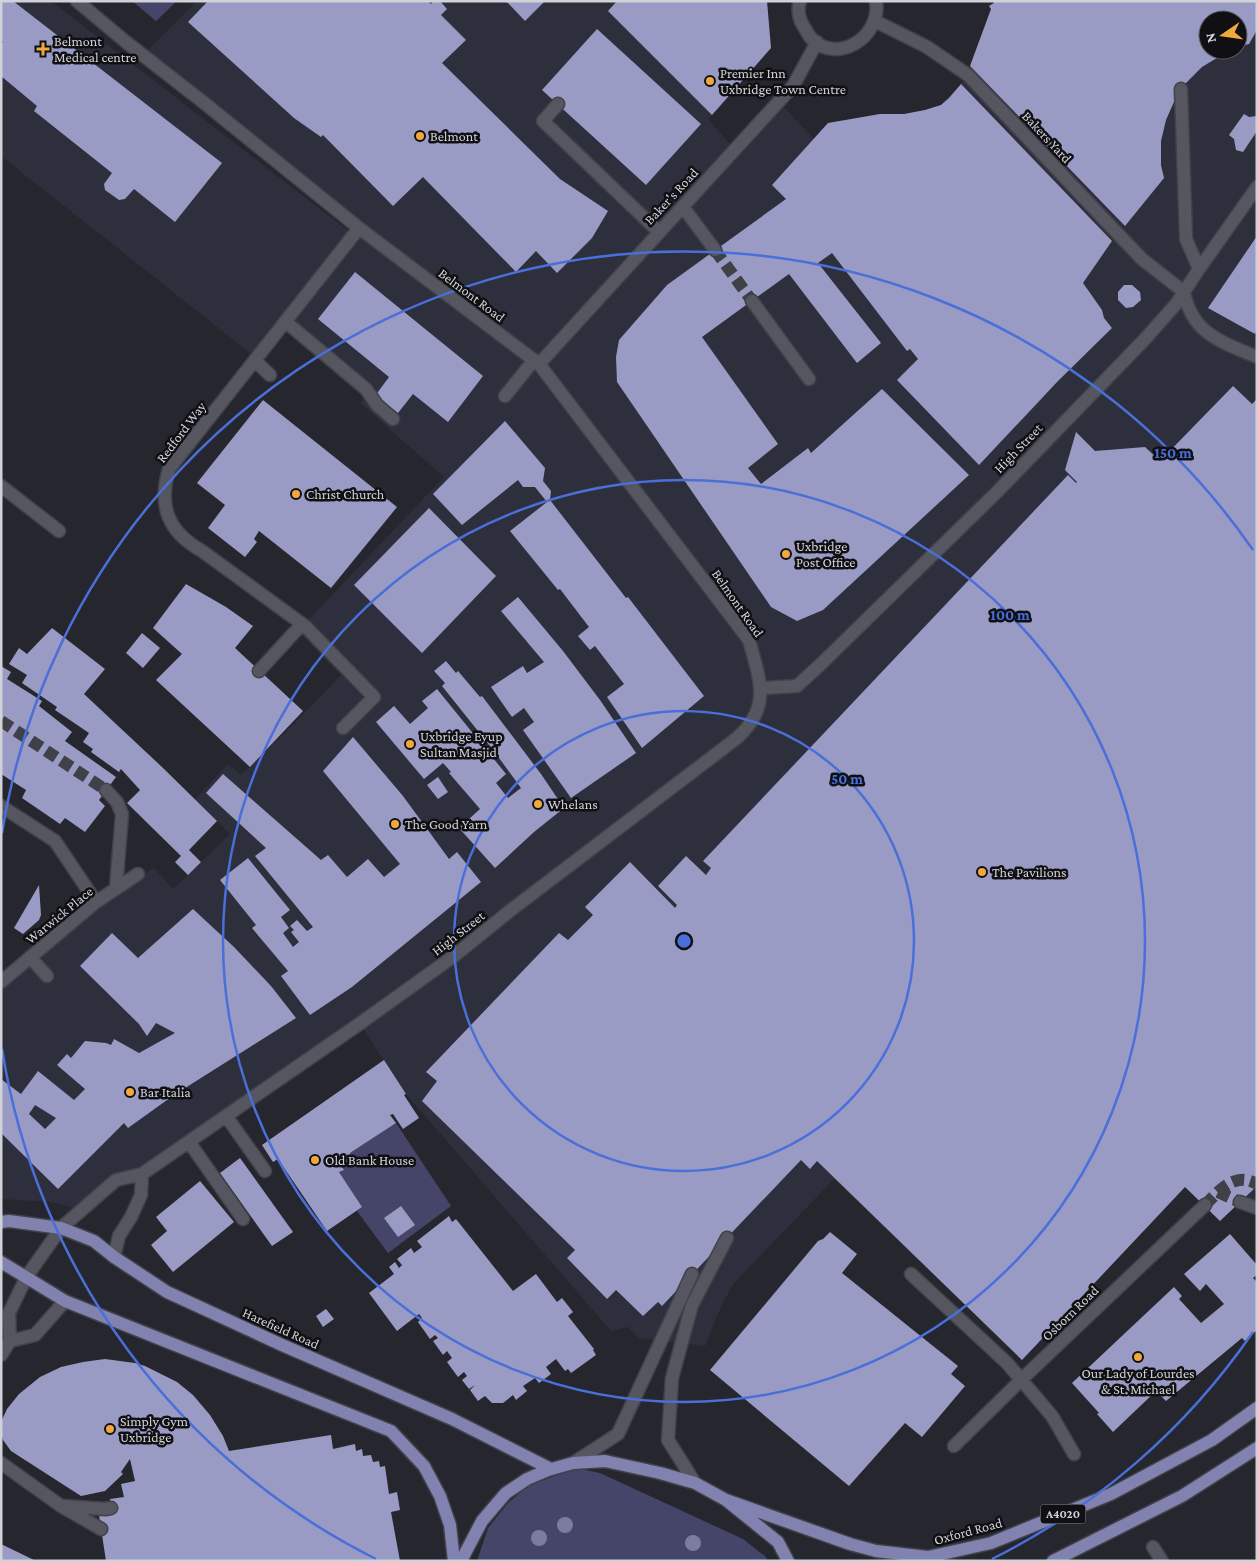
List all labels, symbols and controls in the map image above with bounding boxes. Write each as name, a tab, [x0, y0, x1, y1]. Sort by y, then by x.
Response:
north arrow	[1198, 10, 1248, 60]
text: N	[1201, 31, 1219, 44]
place label: Belmont Medical centre	[54, 33, 136, 65]
marker: Belmont Medical centre	[36, 42, 50, 56]
place label: Premier Inn Uxbridge Town Centre	[720, 65, 846, 97]
marker: Premier Inn Uxbridge Town Centre	[704, 75, 716, 87]
street label: Bakers Yard	[1019, 108, 1075, 167]
place label: Belmont	[430, 128, 478, 144]
marker: Belmont	[414, 130, 426, 142]
street label: Baker's Road	[641, 164, 702, 228]
street label: Belmont Road	[436, 265, 509, 325]
street label: Redford Way	[153, 398, 209, 466]
street label: High Street	[991, 420, 1046, 476]
text: 150 m	[1154, 445, 1192, 461]
place label: Christ Church	[306, 486, 385, 502]
marker: Christ Church	[290, 488, 302, 500]
place label: Uxbridge Post Office	[796, 538, 855, 570]
marker: Uxbridge Post Office	[780, 548, 792, 560]
street label: Belmont Road	[709, 566, 768, 640]
text: 100 m	[990, 607, 1030, 623]
place label: Uxbridge Eyup Sultan Masjid	[420, 728, 503, 761]
marker: Uxbridge Eyup Sultan Masjid	[404, 738, 416, 750]
text: 50 m	[831, 771, 863, 787]
place label: Whelans	[548, 796, 598, 812]
marker: Whelans	[532, 798, 544, 810]
place label: The Good Yarn	[405, 816, 488, 832]
marker: The Good Yarn	[389, 818, 401, 830]
place label: The Pavilions	[992, 864, 1067, 880]
marker: The Pavilions	[976, 866, 988, 878]
street label: Warwick Place	[22, 883, 96, 947]
street label: High Street	[428, 907, 488, 959]
centre of rings	[675, 932, 693, 950]
place label: Bar Italia	[140, 1084, 191, 1100]
marker: Bar Italia	[124, 1086, 136, 1098]
place label: Old Bank House	[325, 1152, 414, 1168]
marker: Old Bank House	[309, 1154, 321, 1166]
street label: Osborn Road	[1038, 1282, 1102, 1344]
street label: Harefield Road	[240, 1304, 322, 1352]
marker: Our Lady of Lourdes & St. Michael	[1132, 1351, 1144, 1363]
place label: Our Lady of Lourdes & St. Michael	[1081, 1365, 1195, 1397]
place label: Simply Gym Uxbridge	[120, 1413, 188, 1445]
marker: Simply Gym Uxbridge	[104, 1423, 116, 1435]
road number: A4020	[1040, 1505, 1086, 1524]
street label: Oxford Road	[932, 1514, 1004, 1548]

